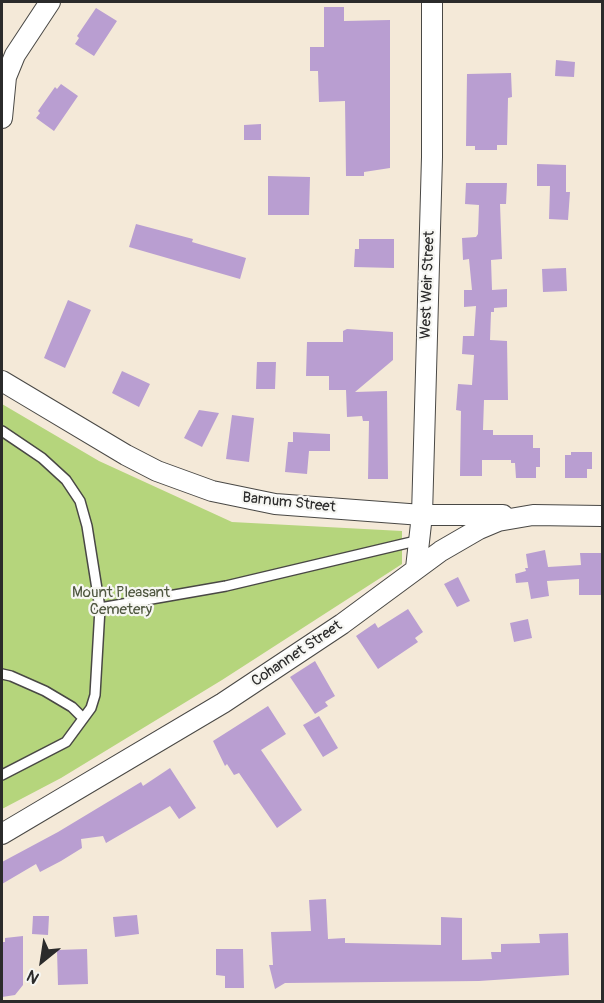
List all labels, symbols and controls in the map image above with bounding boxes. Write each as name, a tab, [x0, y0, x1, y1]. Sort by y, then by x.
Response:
street label: West Weir Street	[417, 231, 439, 339]
street label: Barnum Street	[241, 489, 337, 517]
park label: Mount Pleasant Cemetery	[72, 584, 170, 619]
street label: Cohannet Street	[248, 617, 346, 691]
north arrow	[12, 931, 72, 991]
text: N	[23, 965, 43, 988]

